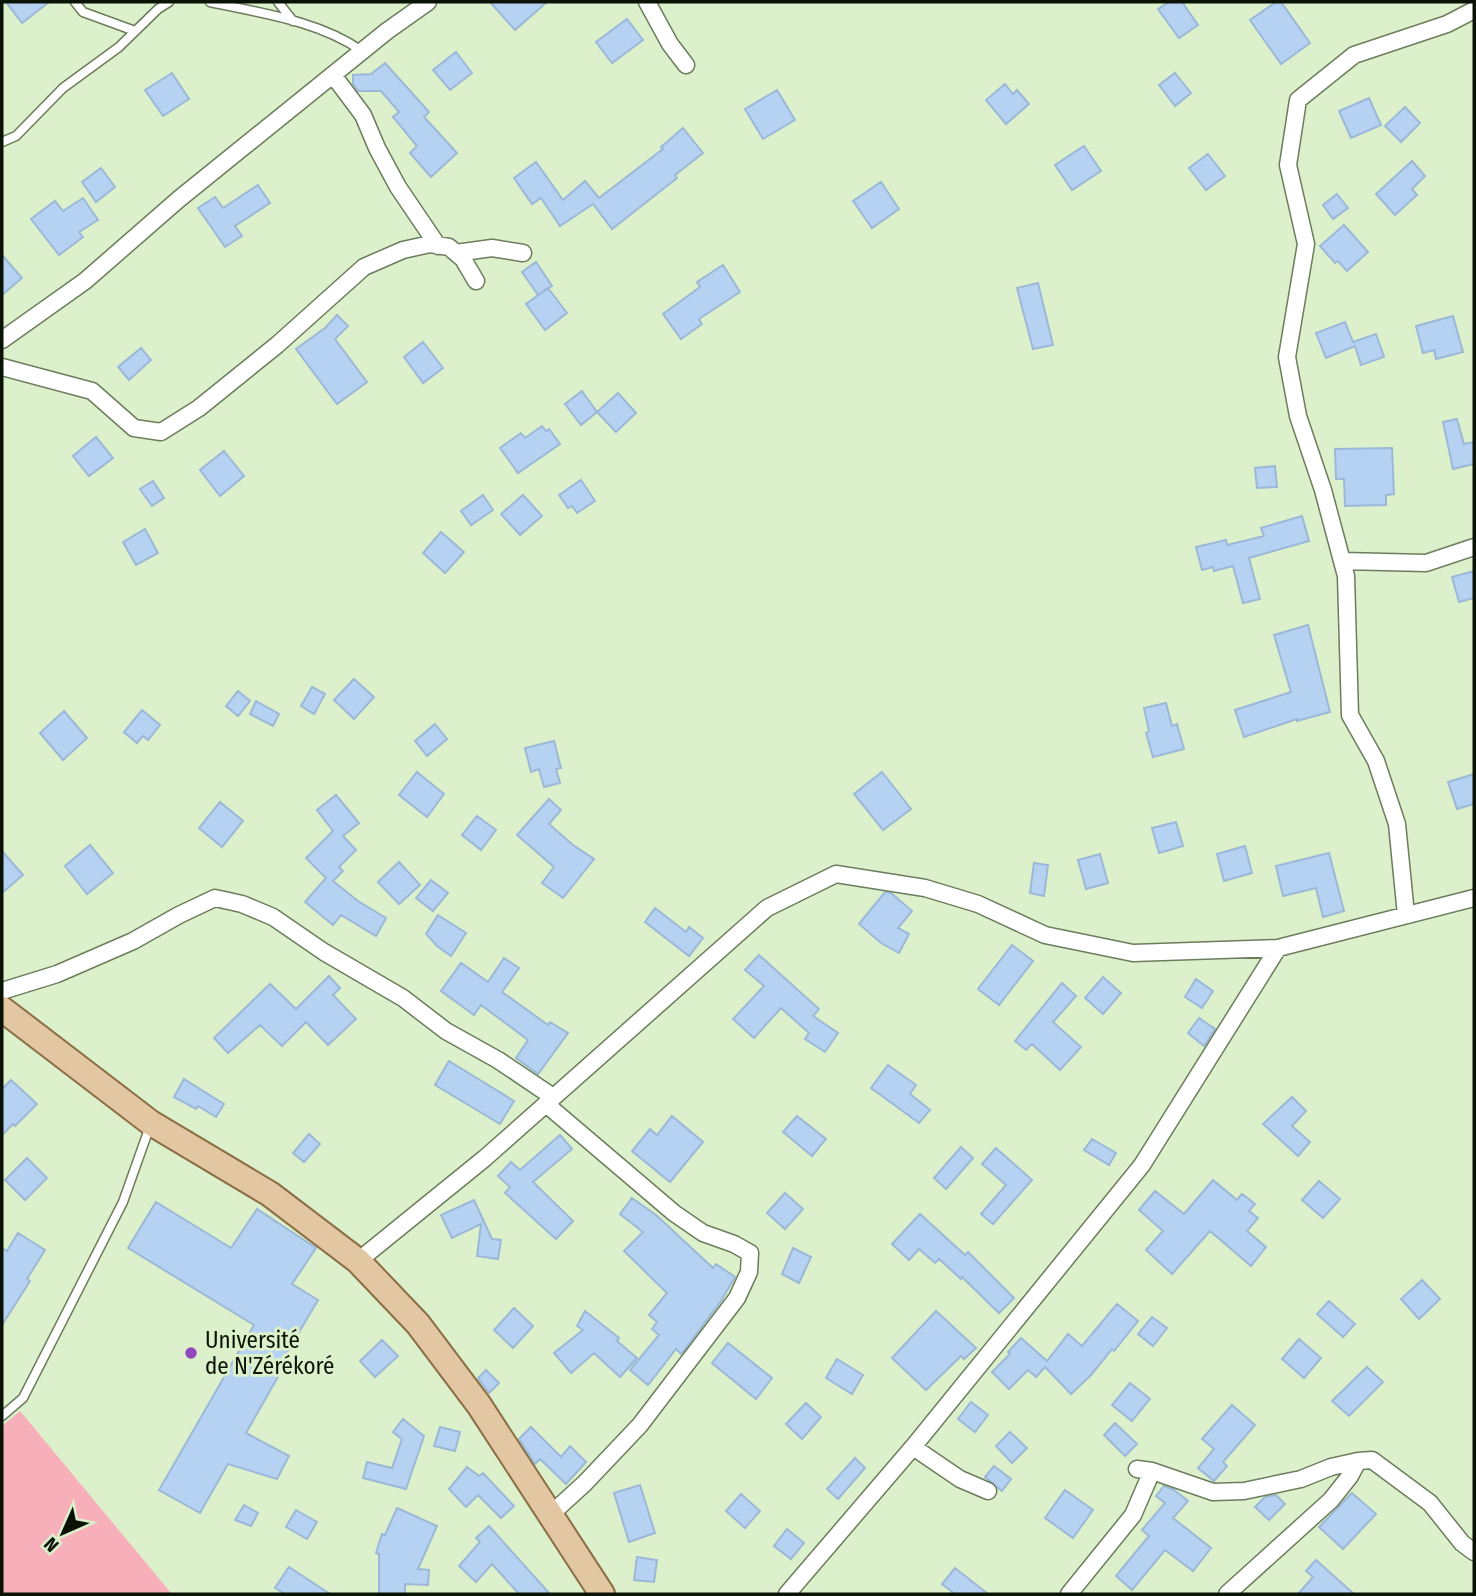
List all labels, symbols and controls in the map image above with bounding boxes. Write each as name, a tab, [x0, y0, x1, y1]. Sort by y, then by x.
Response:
place label: Université de N'Zérékoré	[205, 1326, 334, 1380]
marker: Université de N'Zérékoré	[183, 1345, 199, 1361]
north arrow	[28, 1498, 98, 1568]
text: N	[39, 1533, 63, 1557]

